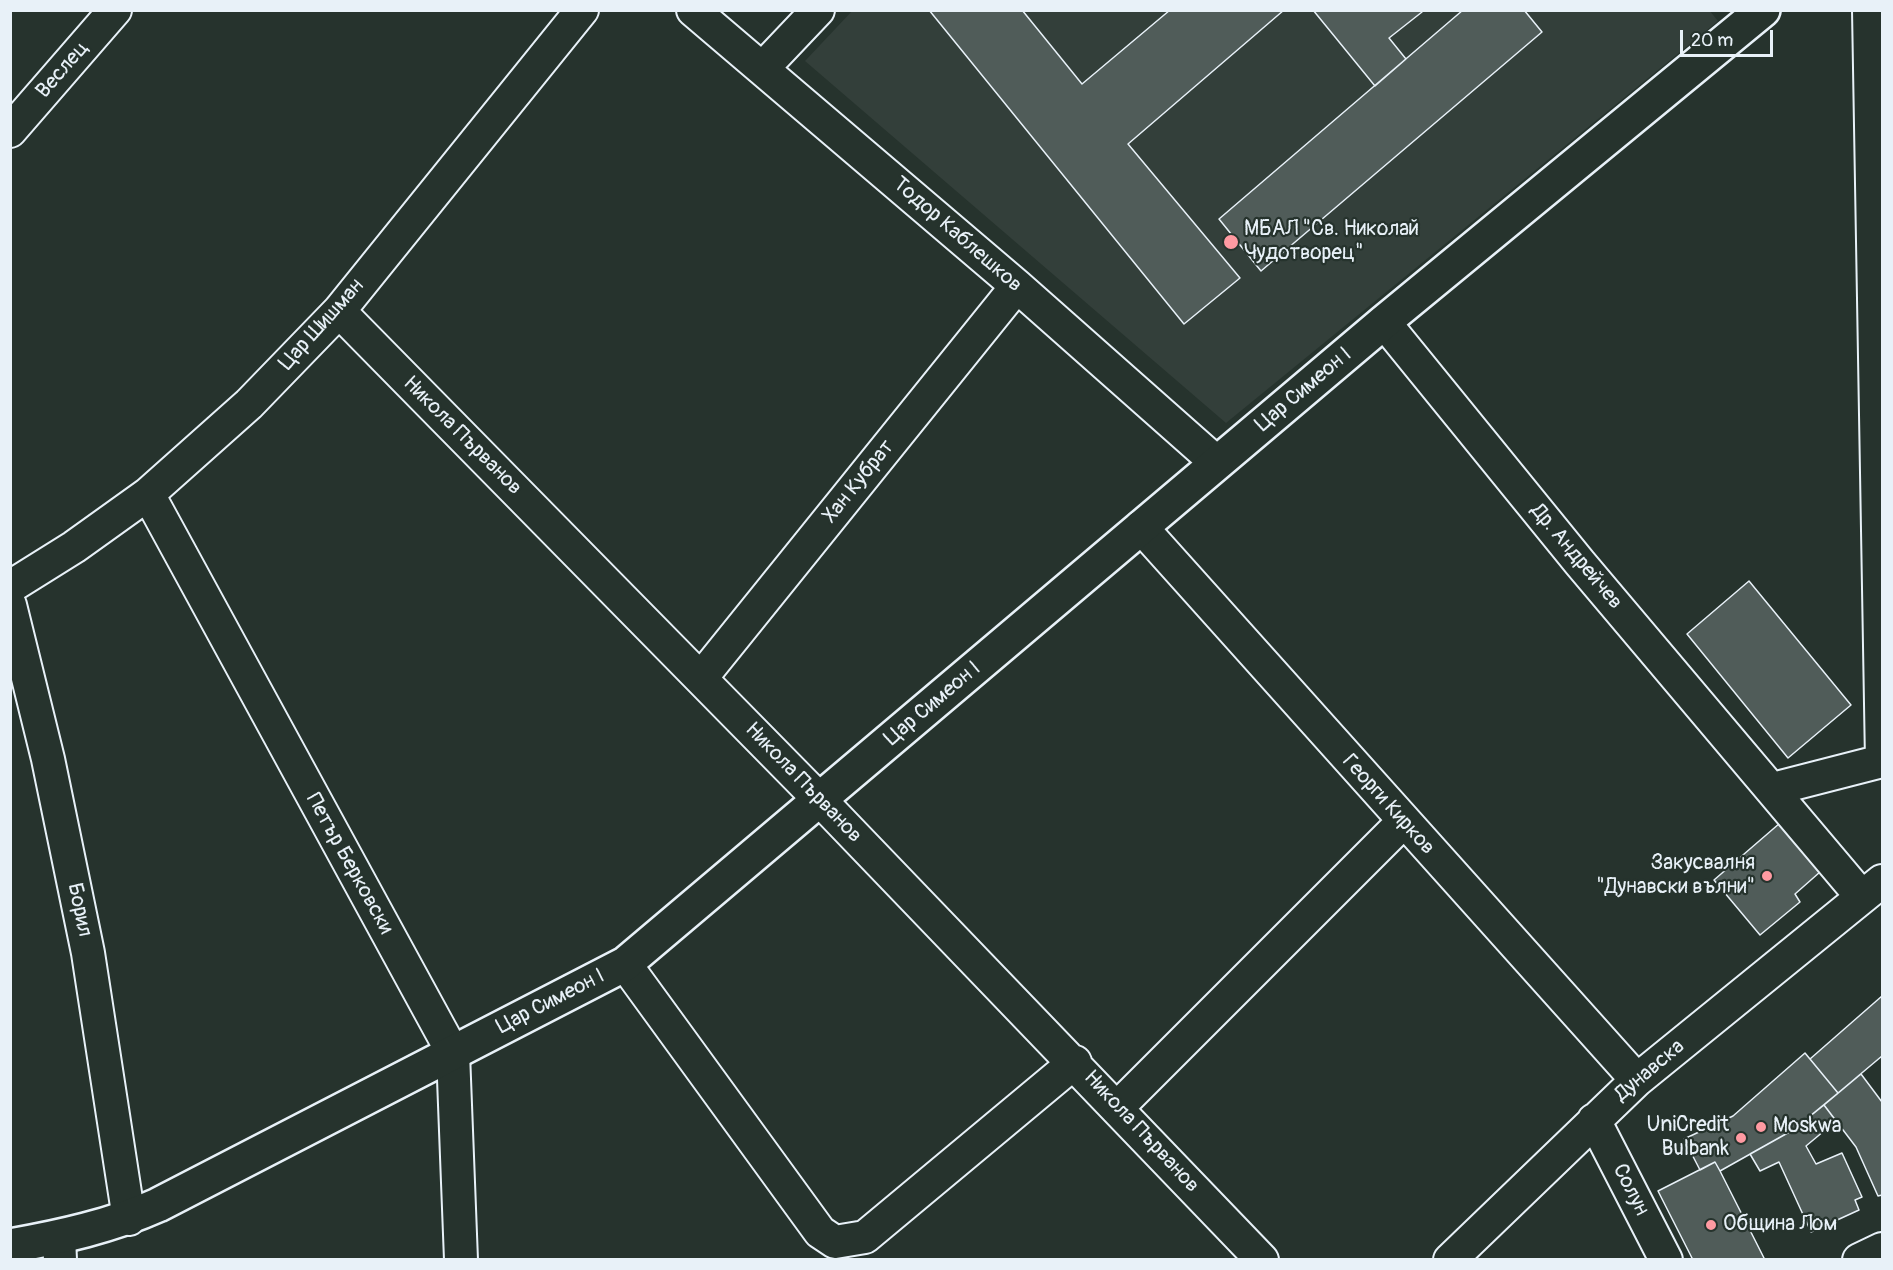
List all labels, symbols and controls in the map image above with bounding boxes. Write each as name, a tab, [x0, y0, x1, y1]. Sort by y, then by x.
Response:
scale bar	[1683, 18, 1776, 56]
text: 20 m	[1691, 29, 1733, 52]
street label: Веслец	[31, 36, 95, 104]
street label: Тодор Каблешков	[887, 172, 1027, 298]
place label: МБАЛ "Св. Николай Чудотворец"	[1244, 217, 1419, 267]
marker: МБАЛ "Св. Николай Чудотворец"	[1222, 233, 1240, 251]
street label: Цар Шишман	[274, 274, 370, 376]
street label: Цар Симеон I	[1251, 342, 1357, 438]
street label: Никола Първанов	[397, 371, 527, 501]
street label: Хан Кубрат	[818, 435, 900, 529]
street label: Др. Андрейчев	[1525, 499, 1627, 615]
street label: Цар Симеон I	[880, 656, 986, 752]
street label: Никола Първанов	[739, 717, 867, 849]
street label: Георги Кирков	[1336, 750, 1440, 860]
street label: Петър Берковски	[300, 789, 398, 939]
place label: Закусвалня "Дунавски вълни"	[1596, 851, 1755, 901]
marker: Закусвалня "Дунавски вълни"	[1760, 869, 1774, 883]
street label: Борил	[61, 881, 97, 939]
street label: Цар Симеон I	[493, 964, 609, 1040]
street label: Дунавска	[1610, 1035, 1690, 1107]
street label: Никола Първанов	[1078, 1066, 1204, 1198]
place label: UniCredit Bulbank	[1647, 1113, 1729, 1163]
place label: Moskwa	[1773, 1114, 1841, 1140]
marker: Moskwa	[1754, 1120, 1768, 1134]
marker: UniCredit Bulbank	[1734, 1131, 1748, 1145]
street label: Солун	[1606, 1160, 1654, 1220]
place label: Община Лом	[1723, 1212, 1837, 1238]
marker: Община Лом	[1704, 1218, 1718, 1232]

